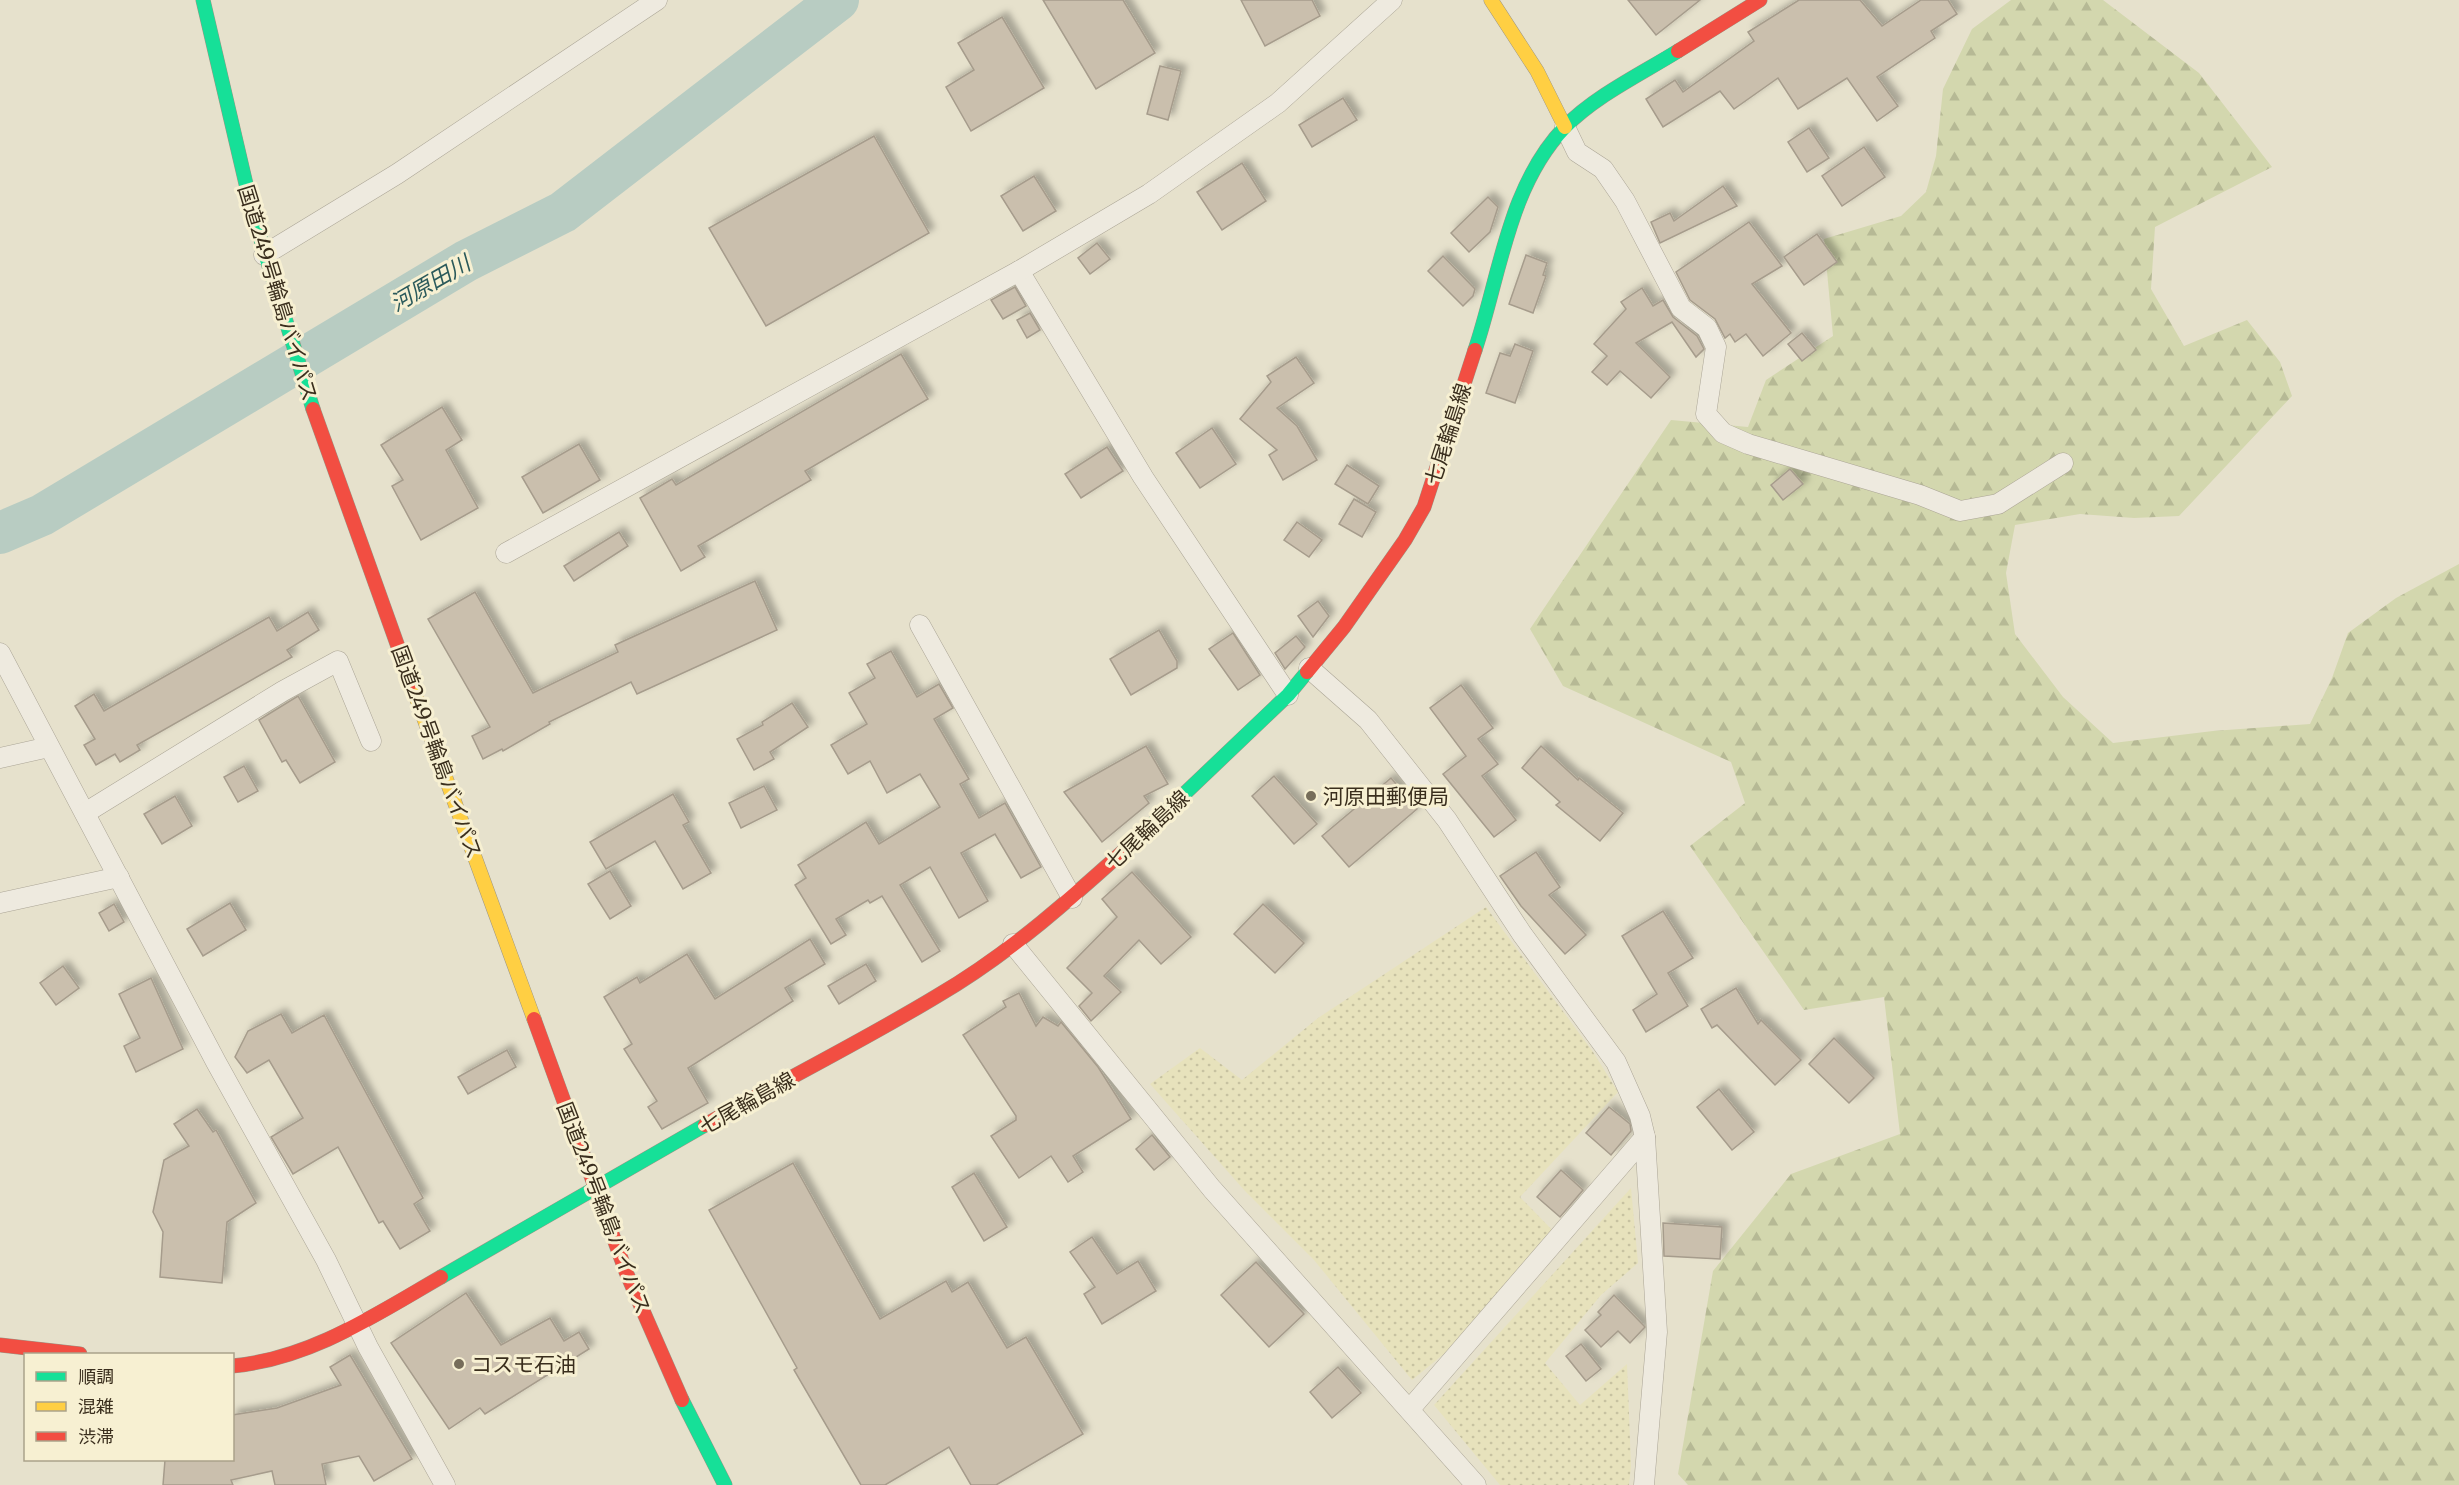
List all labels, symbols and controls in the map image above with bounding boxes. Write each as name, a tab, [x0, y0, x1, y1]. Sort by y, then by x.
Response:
street label: 国道249号輪島バイパス	[232, 182, 324, 404]
water label: 河原田川	[385, 248, 477, 317]
street label: 七尾輪島線	[1419, 380, 1477, 488]
street label: 国道249号輪島バイパス	[386, 642, 488, 862]
place label: 河原田郵便局	[1323, 783, 1449, 810]
street label: 七尾輪島線	[1099, 784, 1195, 876]
marker: 河原田郵便局	[1304, 789, 1318, 803]
street label: 七尾輪島線	[695, 1066, 799, 1140]
street label: 国道249号輪島バイパス	[551, 1098, 657, 1318]
place label: コスモ石油	[471, 1351, 576, 1378]
legend	[24, 1353, 234, 1461]
marker: コスモ石油	[452, 1357, 466, 1371]
text: 順調	[78, 1365, 114, 1388]
text: 混雑	[78, 1395, 114, 1418]
text: 渋滞	[78, 1425, 114, 1448]

